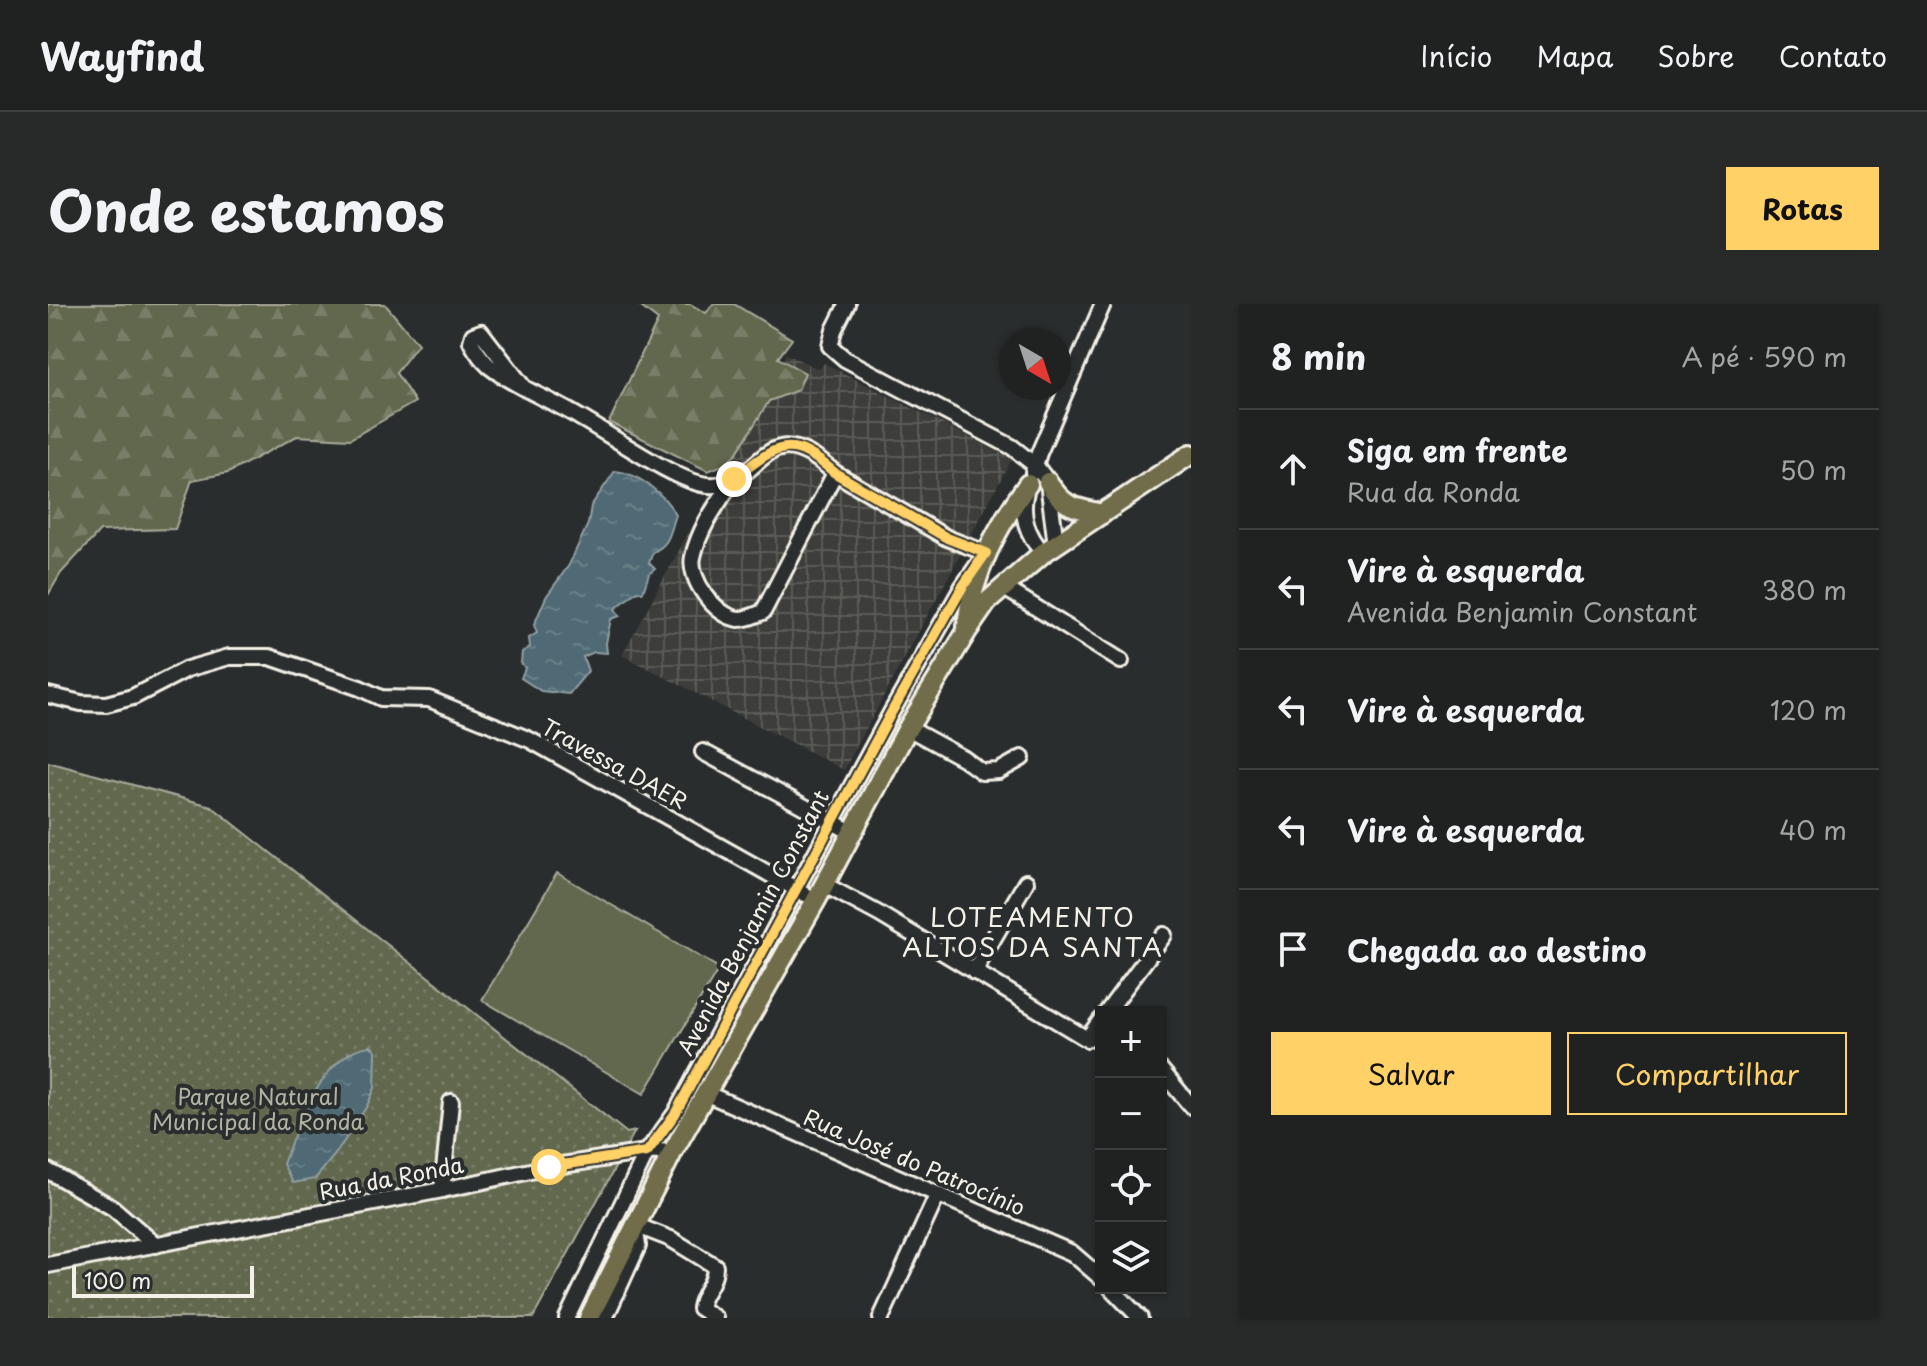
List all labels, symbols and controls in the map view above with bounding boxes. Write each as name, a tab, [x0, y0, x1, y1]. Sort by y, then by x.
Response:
text: Wayfind	[40, 27, 204, 84]
text: Início	[1420, 34, 1492, 77]
text: Mapa	[1536, 34, 1613, 77]
text: Sobre	[1657, 34, 1735, 77]
text: Contato	[1779, 34, 1887, 77]
text: Onde estamos	[48, 166, 445, 251]
button: Rotas	[1726, 167, 1879, 250]
north arrow	[999, 328, 1071, 400]
text: 8 min	[1271, 330, 1366, 382]
text: A pé · 590 m	[1682, 337, 1847, 376]
text: Siga em frente	[1347, 427, 1568, 472]
icon: ahead	[1271, 447, 1315, 491]
text: 50 m	[1780, 450, 1847, 489]
route end	[716, 461, 752, 497]
text: Rua da Ronda	[1347, 472, 1520, 511]
text: Vire à esquerda	[1347, 547, 1585, 592]
icon: left	[1271, 567, 1315, 611]
text: 380 m	[1762, 570, 1847, 609]
text: Avenida Benjamin Constant	[1347, 592, 1697, 631]
icon: left	[1271, 687, 1315, 731]
text: Vire à esquerda	[1347, 687, 1585, 732]
text: 120 m	[1770, 690, 1847, 729]
street label: Travessa DAER	[536, 709, 694, 817]
street label: Avenida Benjamin Constant	[668, 783, 836, 1061]
icon: left	[1271, 807, 1315, 851]
text: Vire à esquerda	[1347, 807, 1585, 852]
text: 40 m	[1779, 810, 1847, 849]
district label: LOTEAMENTO ALTOS DA SANTA	[902, 897, 1164, 966]
icon: arrive	[1271, 927, 1315, 971]
text: Chegada ao destino	[1347, 927, 1646, 972]
map controls	[1095, 1006, 1167, 1294]
button: +	[1095, 1006, 1167, 1078]
button: Salvar	[1271, 1032, 1551, 1115]
button: Compartilhar	[1567, 1032, 1847, 1115]
button: −	[1095, 1078, 1167, 1150]
park label: Parque Natural Municipal da Ronda	[152, 1079, 364, 1137]
street label: Rua José do Patrocínio	[799, 1099, 1031, 1223]
street label: Rua da Ronda	[316, 1147, 466, 1207]
route start	[531, 1149, 567, 1185]
button: locate	[1095, 1150, 1167, 1222]
button: layers	[1095, 1222, 1167, 1294]
scale bar	[72, 1262, 254, 1298]
text: 100 m	[84, 1263, 151, 1296]

